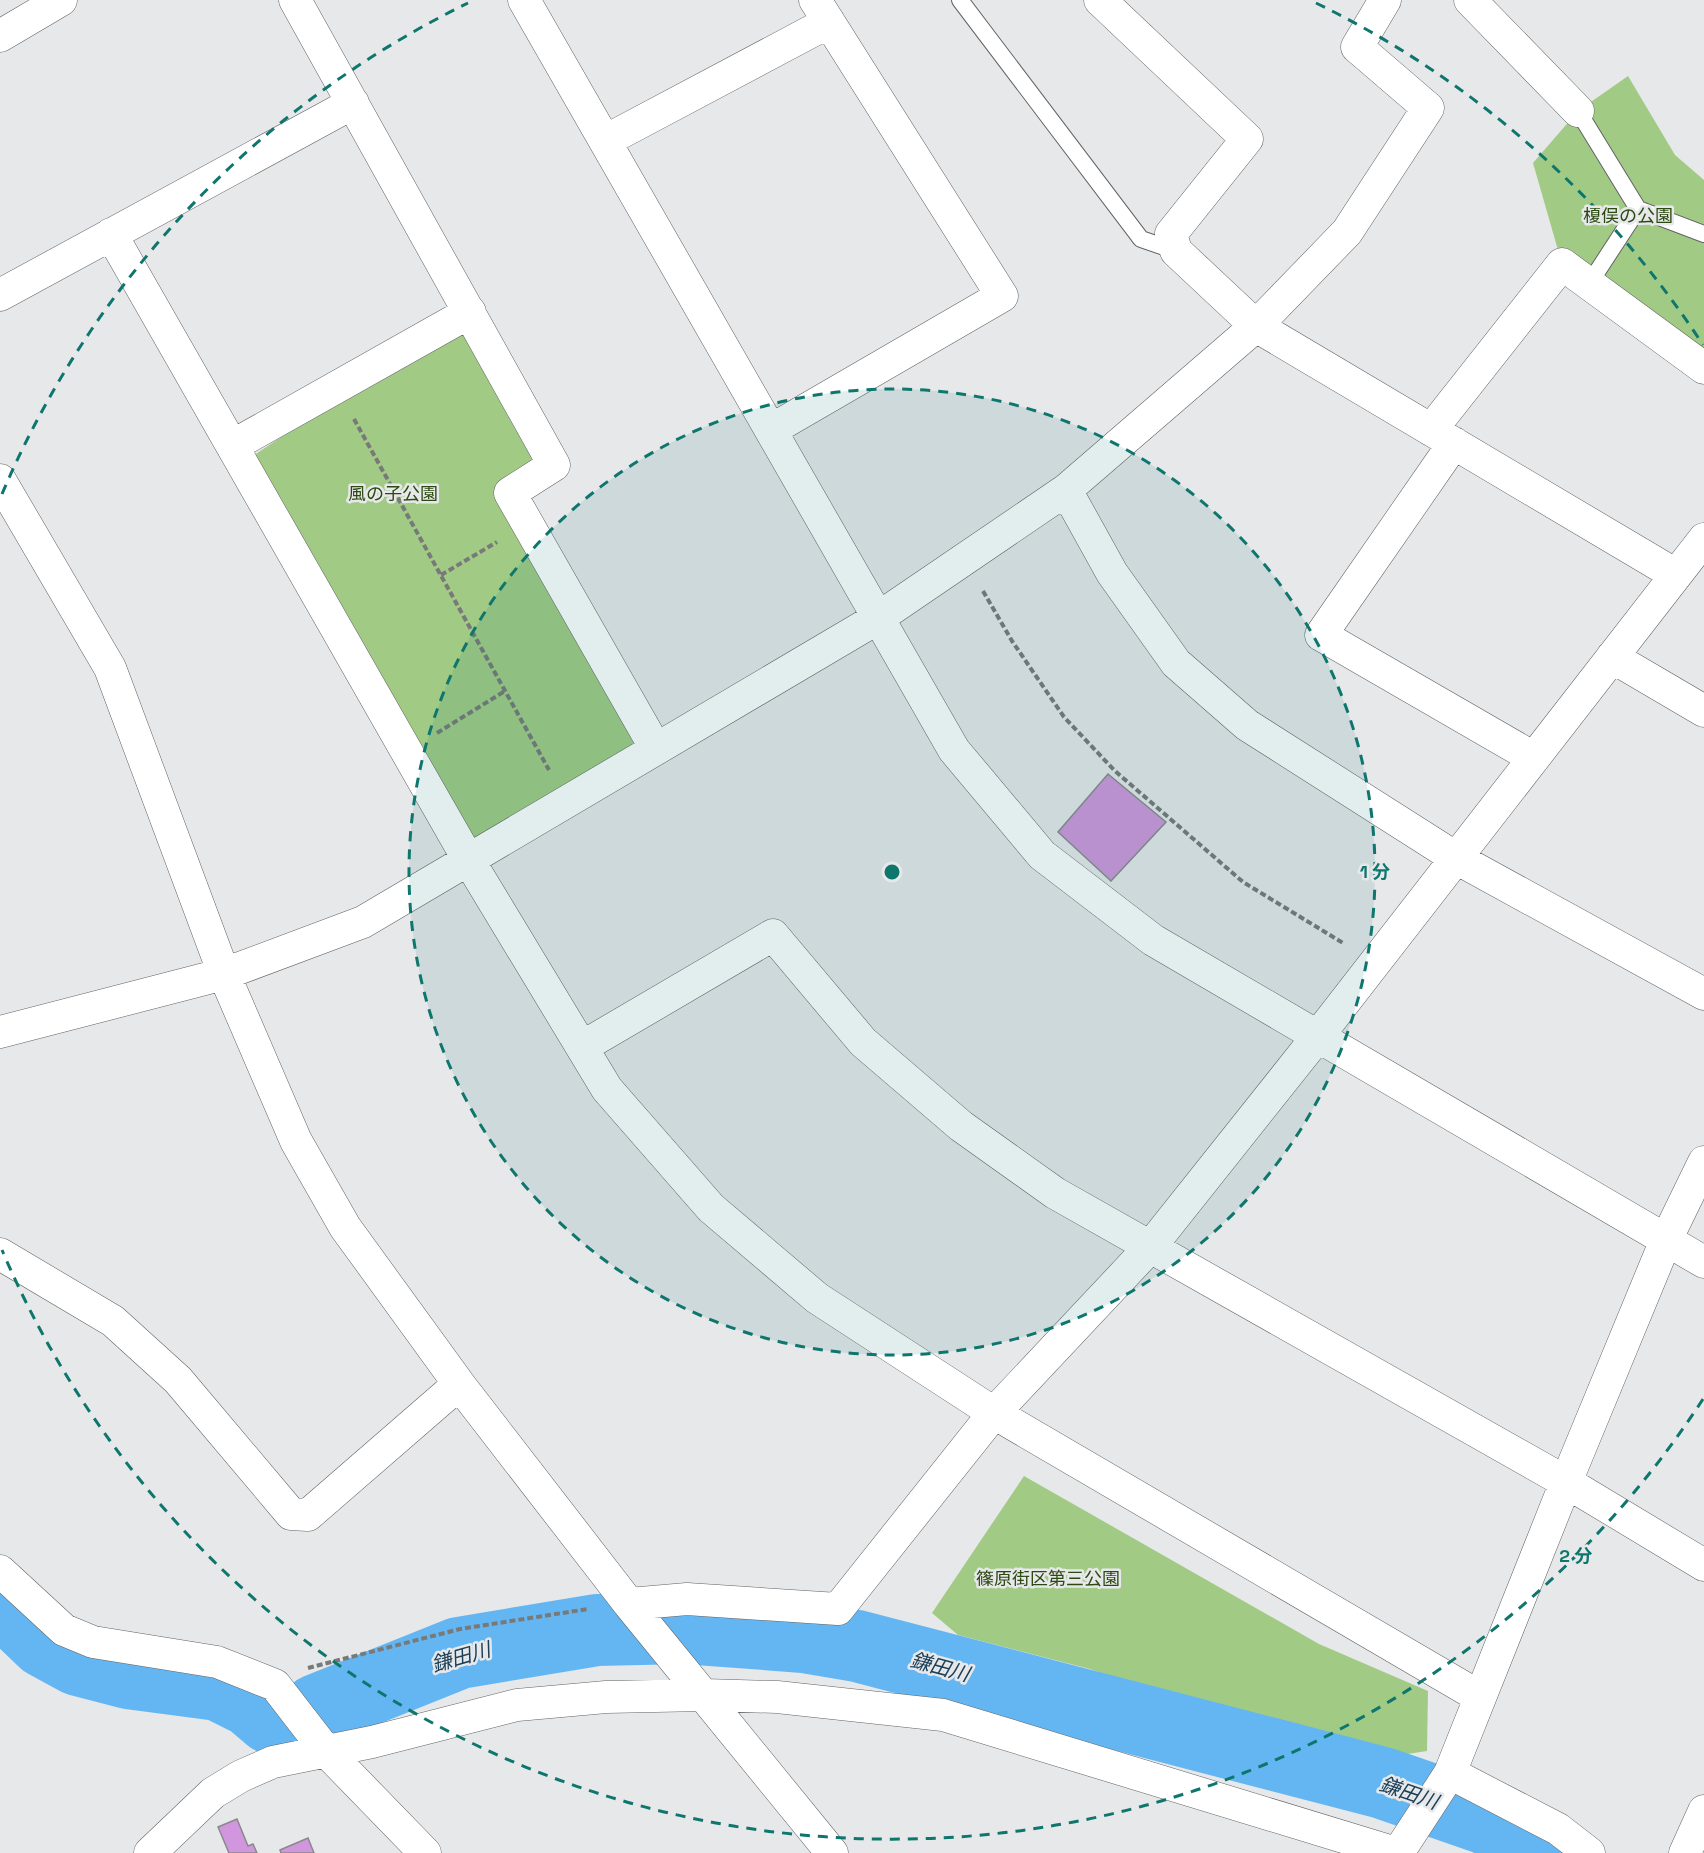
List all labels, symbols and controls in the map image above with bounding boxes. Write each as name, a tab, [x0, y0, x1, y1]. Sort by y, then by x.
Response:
park label: 榎俣の公園	[1583, 204, 1673, 227]
park label: 風の子公園	[348, 482, 438, 505]
text: 1 分	[1360, 860, 1390, 883]
centre of rings	[882, 862, 902, 882]
text: 2 分	[1559, 1544, 1593, 1567]
park label: 篠原街区第三公園	[976, 1567, 1120, 1590]
water label: 鎌田川	[429, 1636, 495, 1678]
water label: 鎌田川	[908, 1647, 974, 1688]
water label: 鎌田川	[1376, 1771, 1443, 1816]

